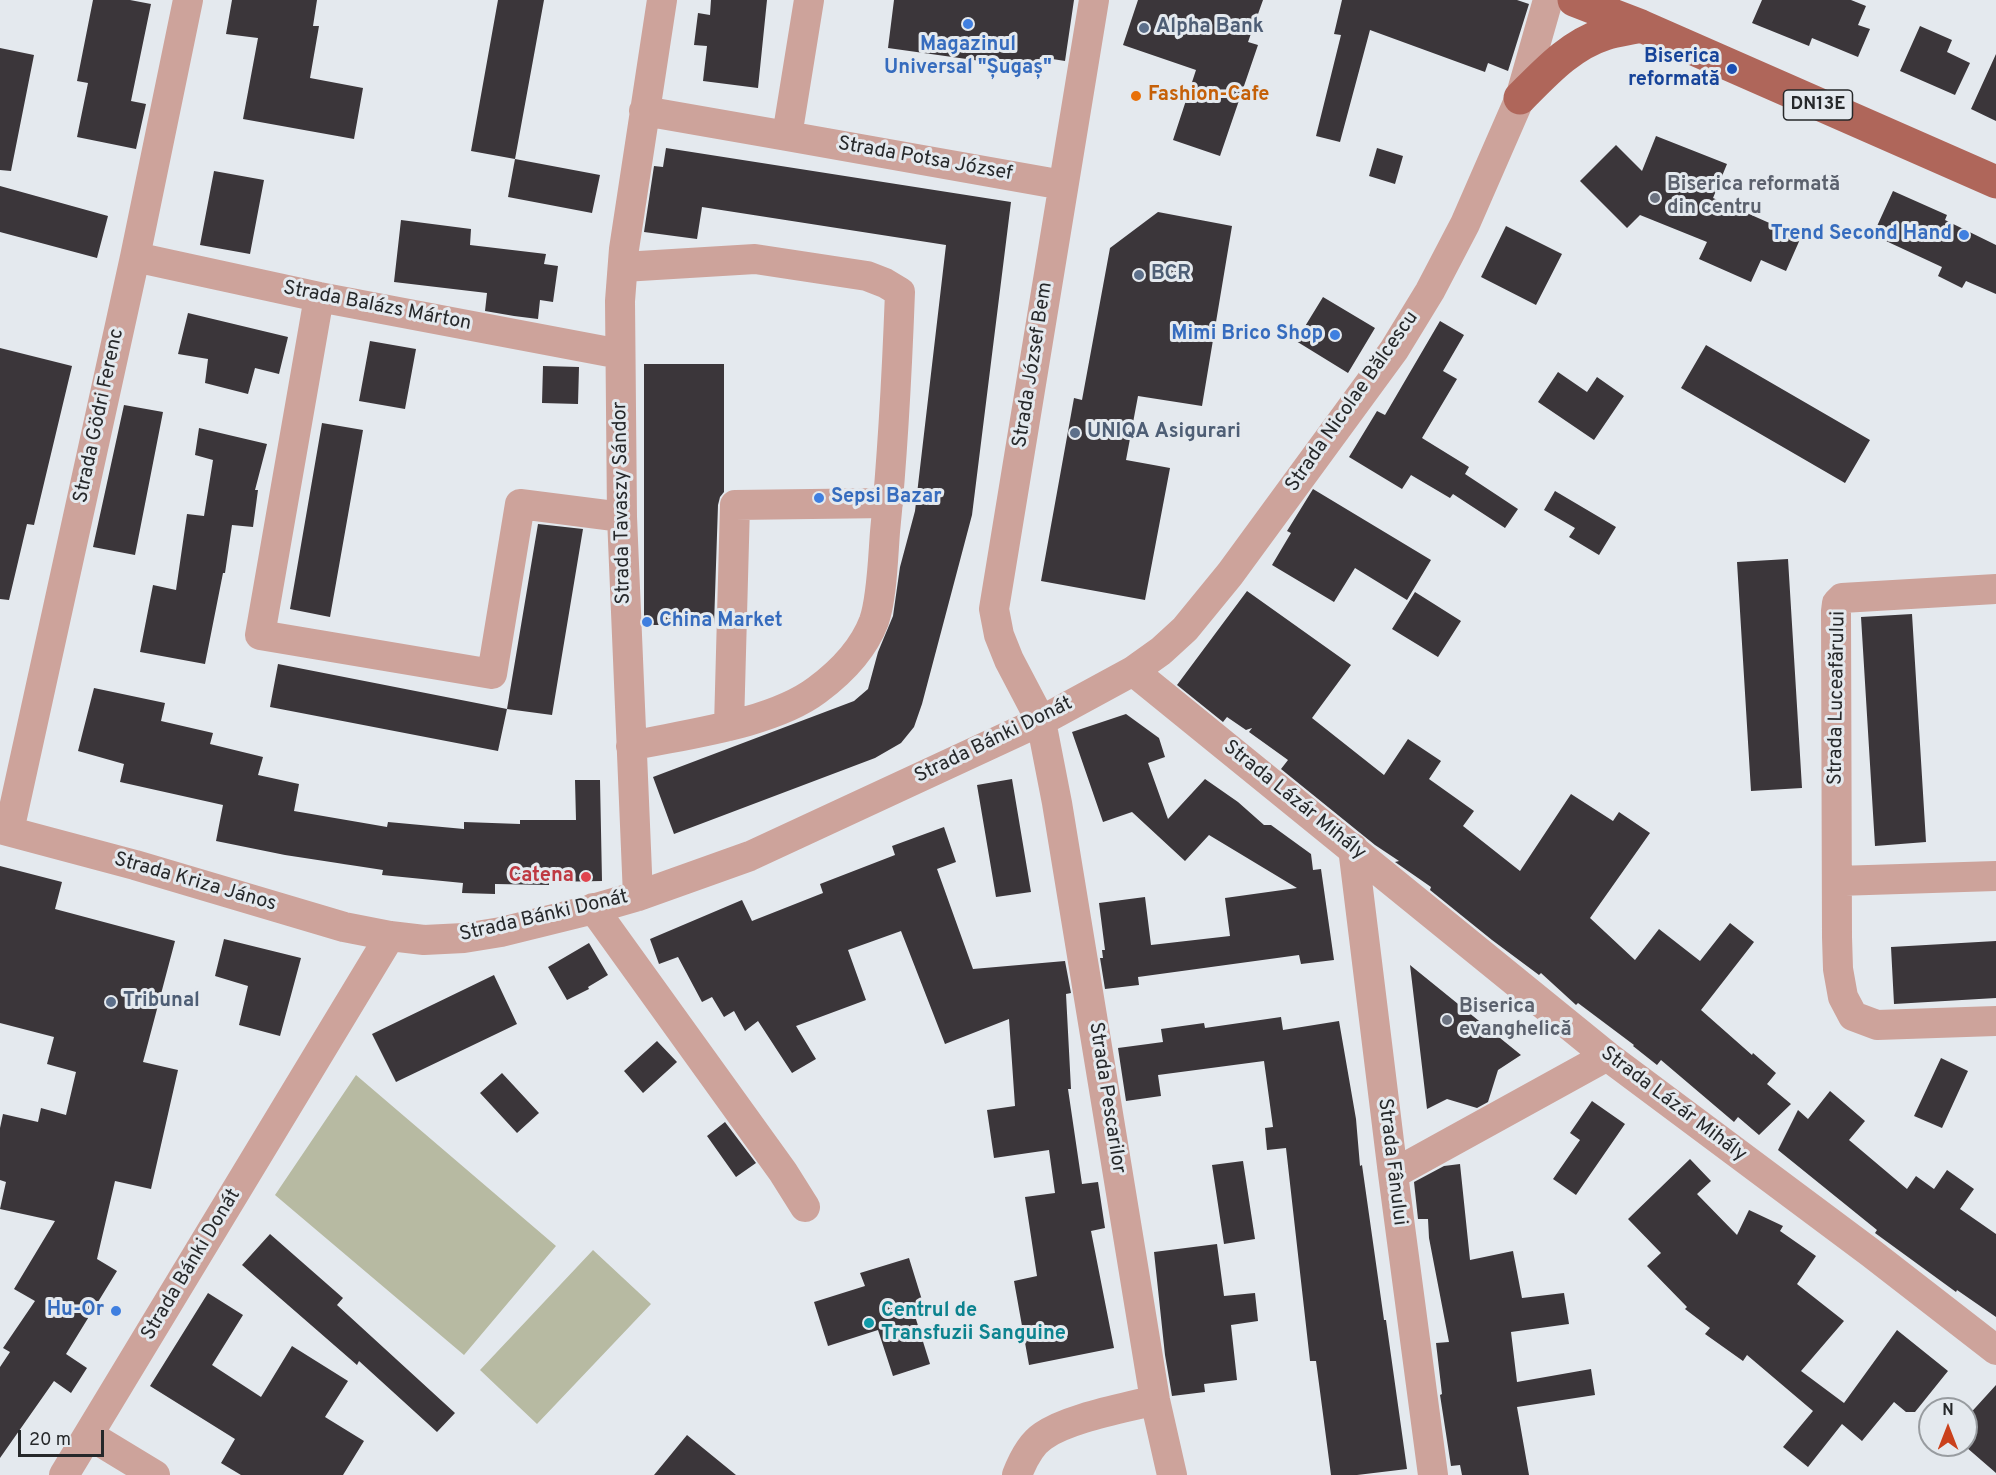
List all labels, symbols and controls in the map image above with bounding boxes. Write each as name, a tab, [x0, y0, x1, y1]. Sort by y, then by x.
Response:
place label: Alpha Bank	[1156, 16, 1264, 40]
marker: Magazinul Universal "Șugaș"	[961, 17, 975, 31]
marker: Alpha Bank	[1137, 21, 1151, 35]
place label: Magazinul Universal "Șugaș"	[884, 34, 1052, 81]
place label: Biserica reformată	[1628, 46, 1720, 93]
marker: Biserica reformată	[1725, 62, 1739, 76]
place label: Fashion-Cafe	[1148, 84, 1269, 108]
marker: Fashion-Cafe	[1129, 89, 1143, 103]
road number: DN13E	[1784, 90, 1852, 120]
street label: Strada Potsa József	[836, 133, 1014, 187]
place label: Biserica reformată din centru	[1667, 174, 1840, 221]
marker: Biserica reformată din centru	[1648, 191, 1662, 205]
place label: Trend Second Hand	[1771, 223, 1952, 247]
marker: Trend Second Hand	[1957, 228, 1971, 242]
place label: BCR	[1151, 263, 1191, 287]
marker: BCR	[1132, 268, 1146, 282]
street label: Strada Balázs Márton	[281, 277, 473, 337]
street label: Strada József Bem	[1009, 281, 1059, 449]
street label: Strada Nicolae Bălcescu	[1281, 307, 1425, 497]
place label: Mimi Brico Shop	[1171, 323, 1323, 347]
street label: Strada Gödri Ferenc	[70, 327, 130, 505]
marker: Mimi Brico Shop	[1328, 328, 1342, 342]
street label: Strada Tavaszy Sándor	[609, 401, 637, 605]
place label: UNIQA Asigurari	[1087, 421, 1241, 445]
marker: UNIQA Asigurari	[1068, 426, 1082, 440]
place label: Sepsi Bazar	[831, 486, 942, 510]
marker: Sepsi Bazar	[812, 491, 826, 505]
place label: China Market	[659, 610, 783, 634]
street label: Strada Luceafărului	[1824, 611, 1852, 785]
marker: China Market	[640, 615, 654, 629]
street label: Strada Bánki Donát	[911, 692, 1077, 790]
street label: Strada Lázár Mihály	[1218, 736, 1370, 866]
street label: Strada Kriza János	[111, 848, 279, 918]
place label: Catena	[508, 865, 574, 889]
marker: Catena	[579, 870, 593, 884]
street label: Strada Bánki Donát	[457, 886, 631, 948]
place label: Tribunal	[123, 990, 200, 1014]
marker: Tribunal	[104, 995, 118, 1009]
place label: Biserica evanghelică	[1459, 996, 1572, 1043]
marker: Biserica evanghelică	[1440, 1013, 1454, 1027]
street label: Strada Pescarilor	[1082, 1021, 1130, 1175]
street label: Strada Lázár Mihály	[1595, 1042, 1751, 1168]
street label: Strada Fânului	[1371, 1097, 1411, 1227]
street label: Strada Bánki Donát	[137, 1185, 247, 1345]
place label: Hu-Or	[47, 1299, 104, 1323]
place label: Centrul de Transfuzii Sanguine	[881, 1300, 1066, 1347]
marker: Hu-Or	[109, 1304, 123, 1318]
marker: Centrul de Transfuzii Sanguine	[862, 1316, 876, 1330]
north arrow	[1918, 1397, 1978, 1457]
text: N	[1942, 1401, 1954, 1421]
scale bar	[21, 1418, 106, 1456]
text: 20 m	[29, 1429, 71, 1452]

